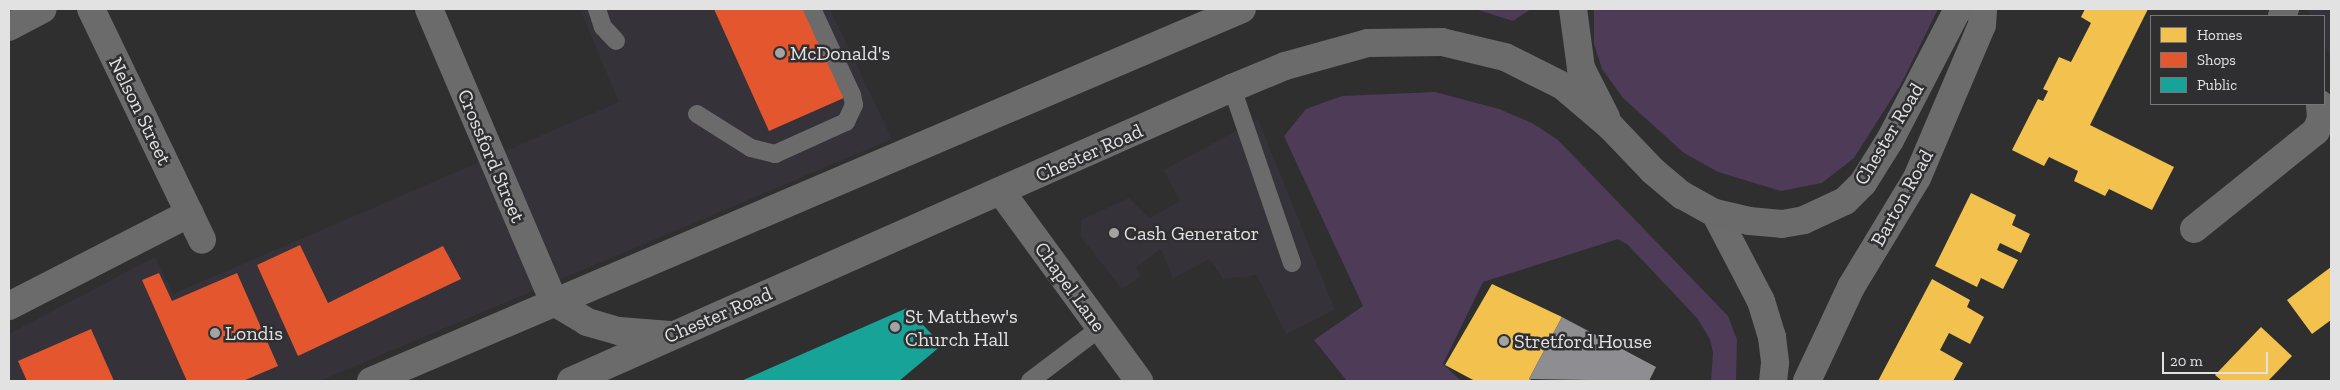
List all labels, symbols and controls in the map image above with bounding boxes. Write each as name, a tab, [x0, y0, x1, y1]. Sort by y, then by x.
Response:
legend	[2150, 15, 2325, 105]
text: Homes	[2197, 26, 2242, 44]
place label: McDonald's	[790, 41, 890, 65]
marker: McDonald's	[774, 47, 786, 59]
text: Shops	[2197, 51, 2236, 69]
street label: Nelson Street	[104, 53, 176, 169]
text: Public	[2197, 76, 2237, 94]
street label: Chester Road	[1849, 79, 1929, 189]
street label: Crossford Street	[452, 86, 530, 226]
street label: Chester Road	[1032, 119, 1146, 187]
street label: Barton Road	[1866, 145, 1938, 251]
place label: Cash Generator	[1124, 221, 1259, 245]
marker: Cash Generator	[1108, 227, 1120, 239]
street label: Chapel Lane	[1029, 237, 1111, 337]
street label: Chester Road	[660, 281, 776, 349]
place label: St Matthew's Church Hall	[905, 304, 1018, 351]
place label: Londis	[225, 321, 283, 345]
marker: St Matthew's Church Hall	[889, 321, 901, 333]
marker: Londis	[209, 327, 221, 339]
place label: Stretford House	[1514, 329, 1652, 353]
marker: Stretford House	[1498, 335, 1510, 347]
scale bar	[2165, 342, 2271, 374]
text: 20 m	[2170, 352, 2203, 370]

